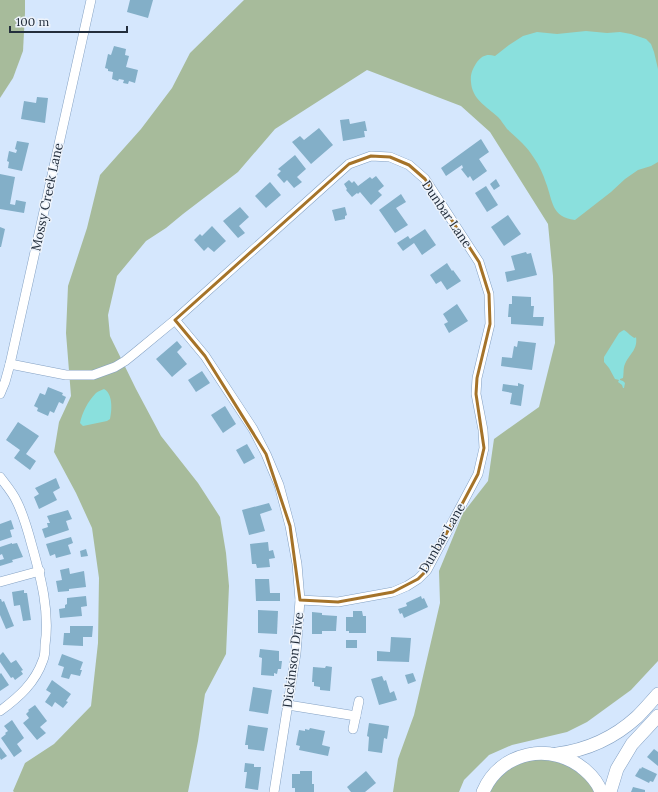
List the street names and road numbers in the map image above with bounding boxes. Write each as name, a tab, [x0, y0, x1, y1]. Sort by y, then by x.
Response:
street label: Mossy Creek Lane	[27, 141, 67, 253]
street label: Dunbar Lane	[418, 177, 476, 251]
street label: Dunbar Lane	[415, 500, 469, 576]
street label: Dickinson Drive	[279, 611, 307, 709]

